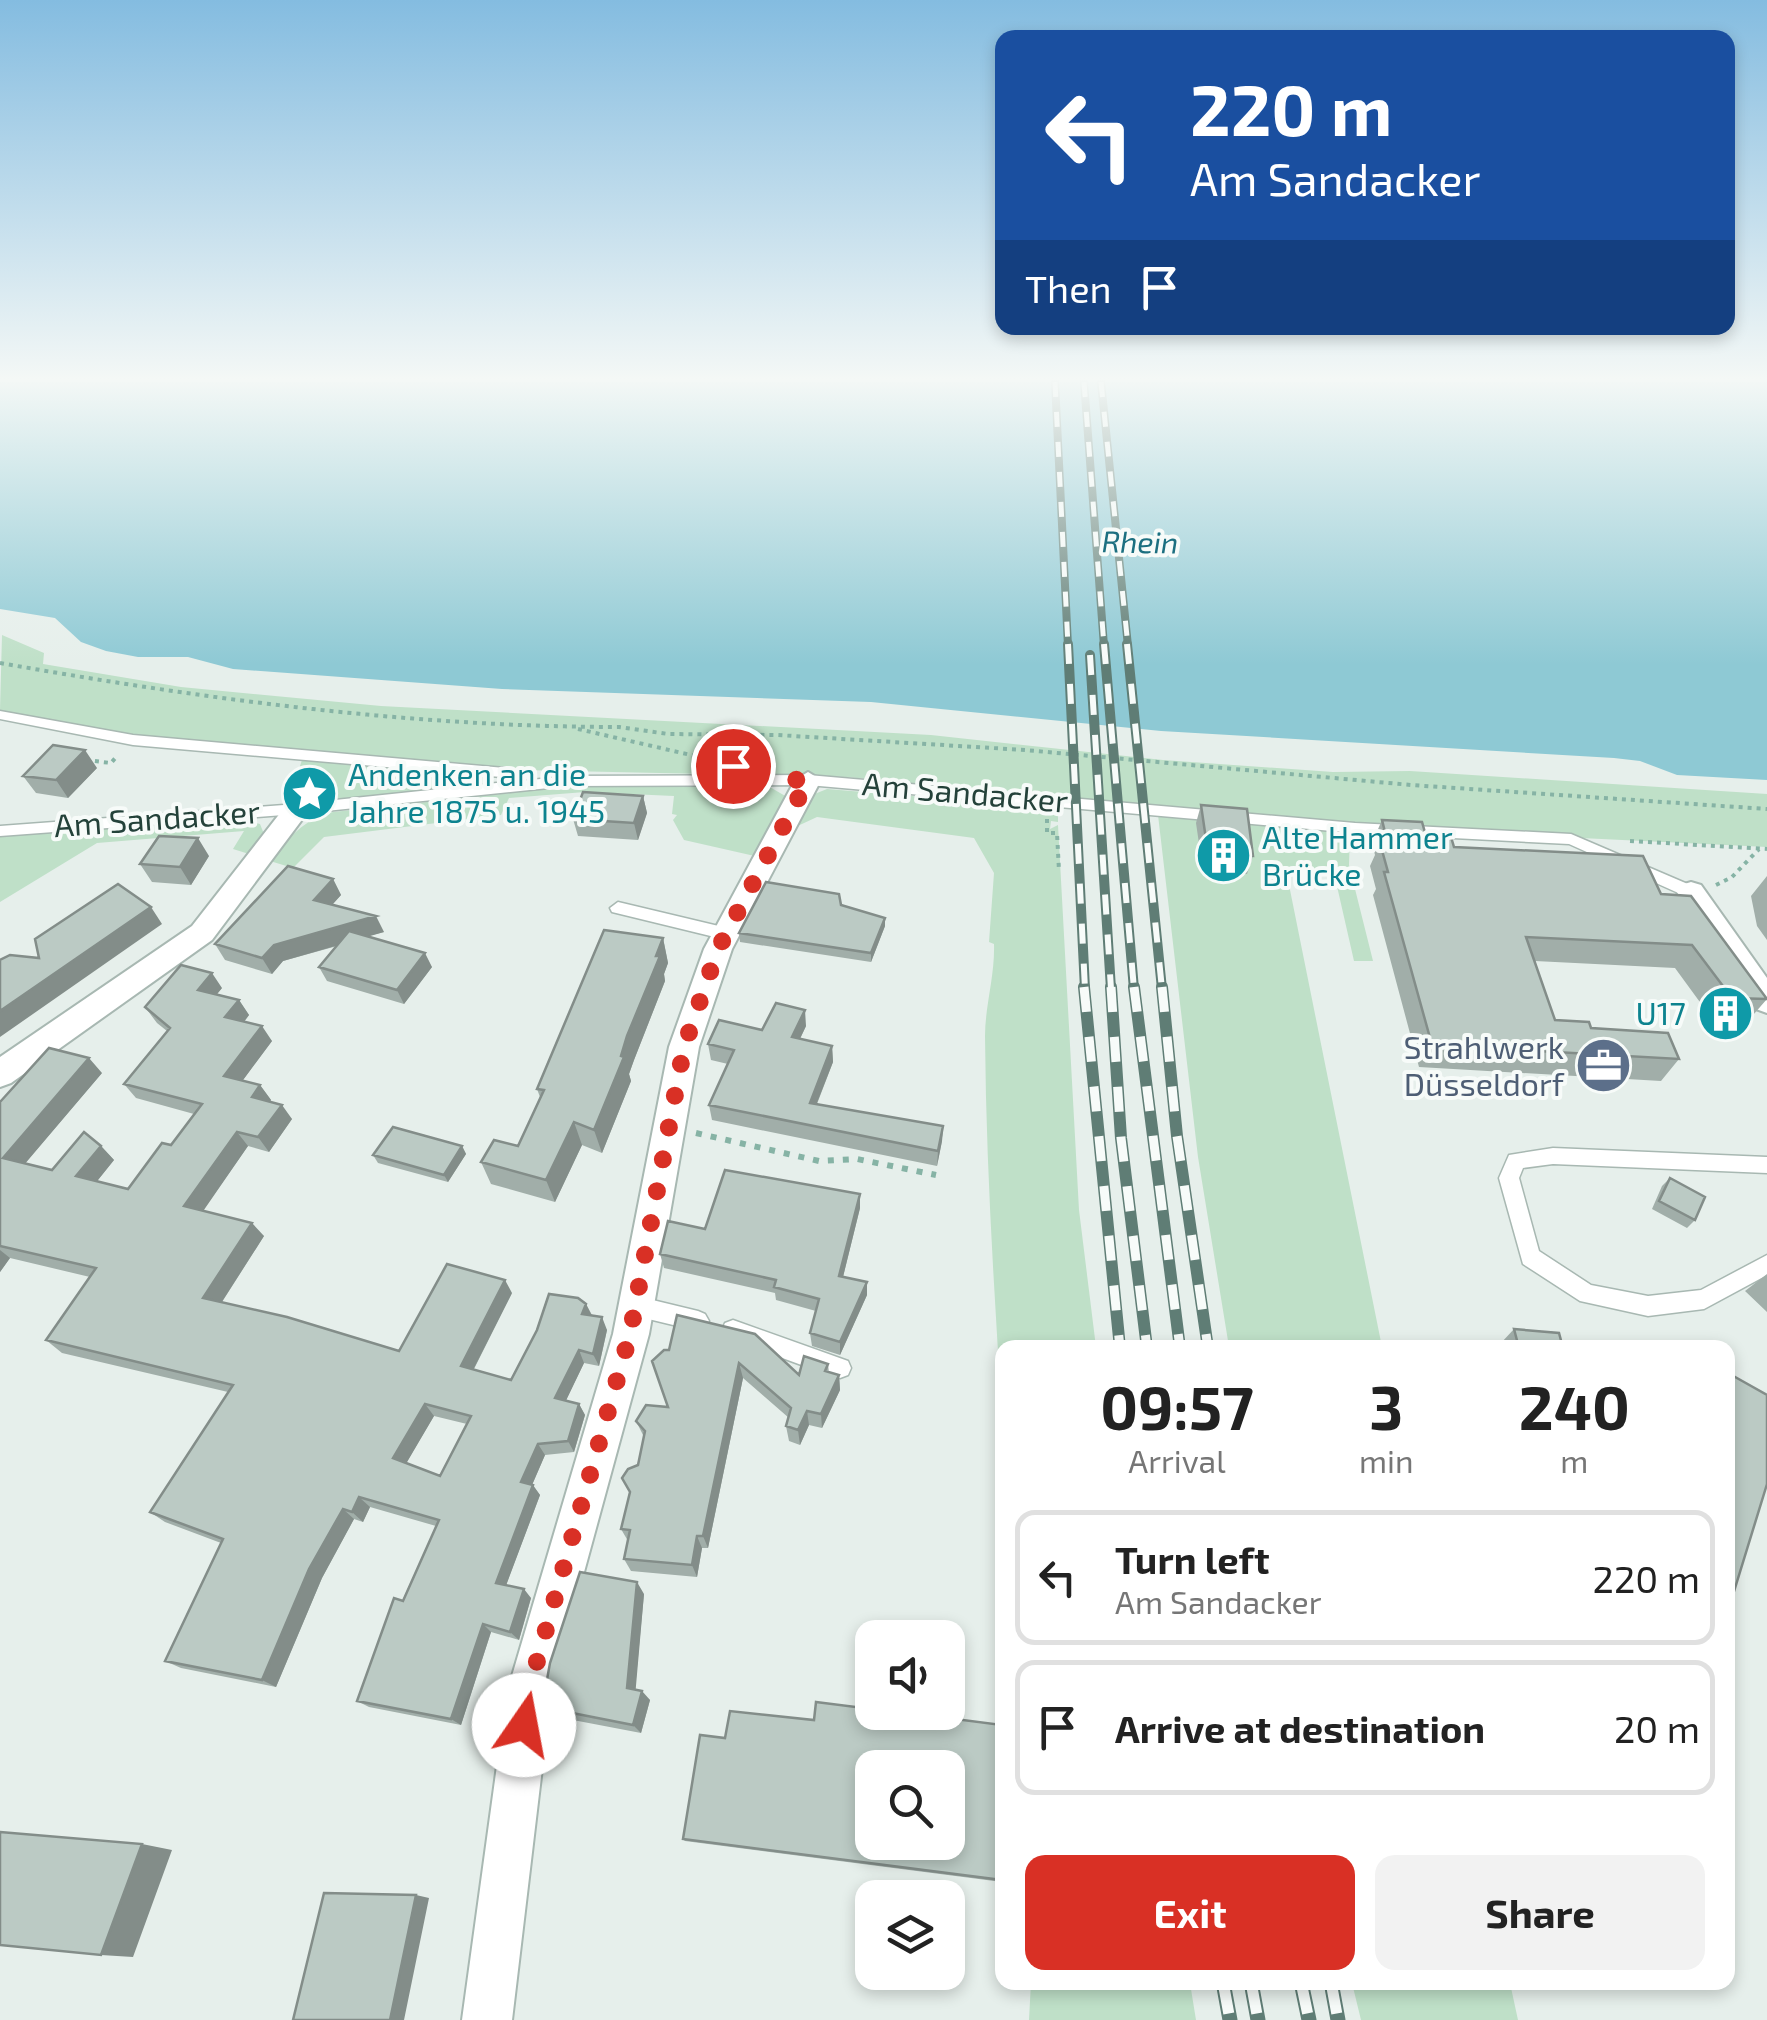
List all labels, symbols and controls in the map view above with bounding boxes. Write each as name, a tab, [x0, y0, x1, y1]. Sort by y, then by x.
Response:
text: 220 m	[1190, 66, 1392, 150]
icon: left	[1025, 70, 1155, 200]
text: Am Sandacker	[1190, 151, 1480, 205]
icon: arrive	[1132, 260, 1187, 315]
text: Then	[1025, 265, 1112, 311]
water label: Rhein	[1101, 522, 1179, 560]
pin	[691, 724, 776, 809]
icon: arrive	[706, 739, 761, 794]
place label: Andenken an die Jahre 1875 u. 1945	[348, 754, 605, 829]
place icon: Andenken an die Jahre 1875 u. 1945	[279, 763, 339, 823]
street label: Am Sandacker	[861, 763, 1070, 819]
street label: Am Sandacker	[53, 791, 261, 843]
place label: Alte Hammer Brücke	[1262, 817, 1453, 892]
building icon: Alte Hammer Brücke	[1193, 826, 1253, 886]
building icon: U17	[1695, 984, 1755, 1044]
place label: U17	[1636, 993, 1686, 1031]
place label: Strahlwerk Düsseldorf	[1403, 1027, 1565, 1102]
office icon: Strahlwerk Düsseldorf	[1573, 1036, 1633, 1096]
text: 09:57	[1100, 1370, 1254, 1442]
text: 3	[1369, 1370, 1403, 1442]
text: 240	[1519, 1370, 1630, 1442]
text: Arrival	[1128, 1441, 1226, 1479]
text: min	[1359, 1441, 1414, 1479]
text: m	[1560, 1441, 1588, 1479]
text: Turn left	[1115, 1536, 1270, 1582]
icon: left	[1030, 1550, 1085, 1605]
text: 220 m	[1593, 1555, 1700, 1601]
text: Am Sandacker	[1115, 1582, 1322, 1620]
map controls	[855, 1620, 965, 1990]
button: sound	[855, 1620, 965, 1730]
position arrow	[472, 1673, 576, 1777]
icon: arrive	[1030, 1700, 1085, 1755]
text: Arrive at destination	[1115, 1705, 1485, 1751]
text: 20 m	[1614, 1705, 1700, 1751]
button: search	[855, 1750, 965, 1860]
button: Exit	[1025, 1855, 1355, 1970]
button: Share	[1375, 1855, 1705, 1970]
button: layers	[855, 1880, 965, 1990]

